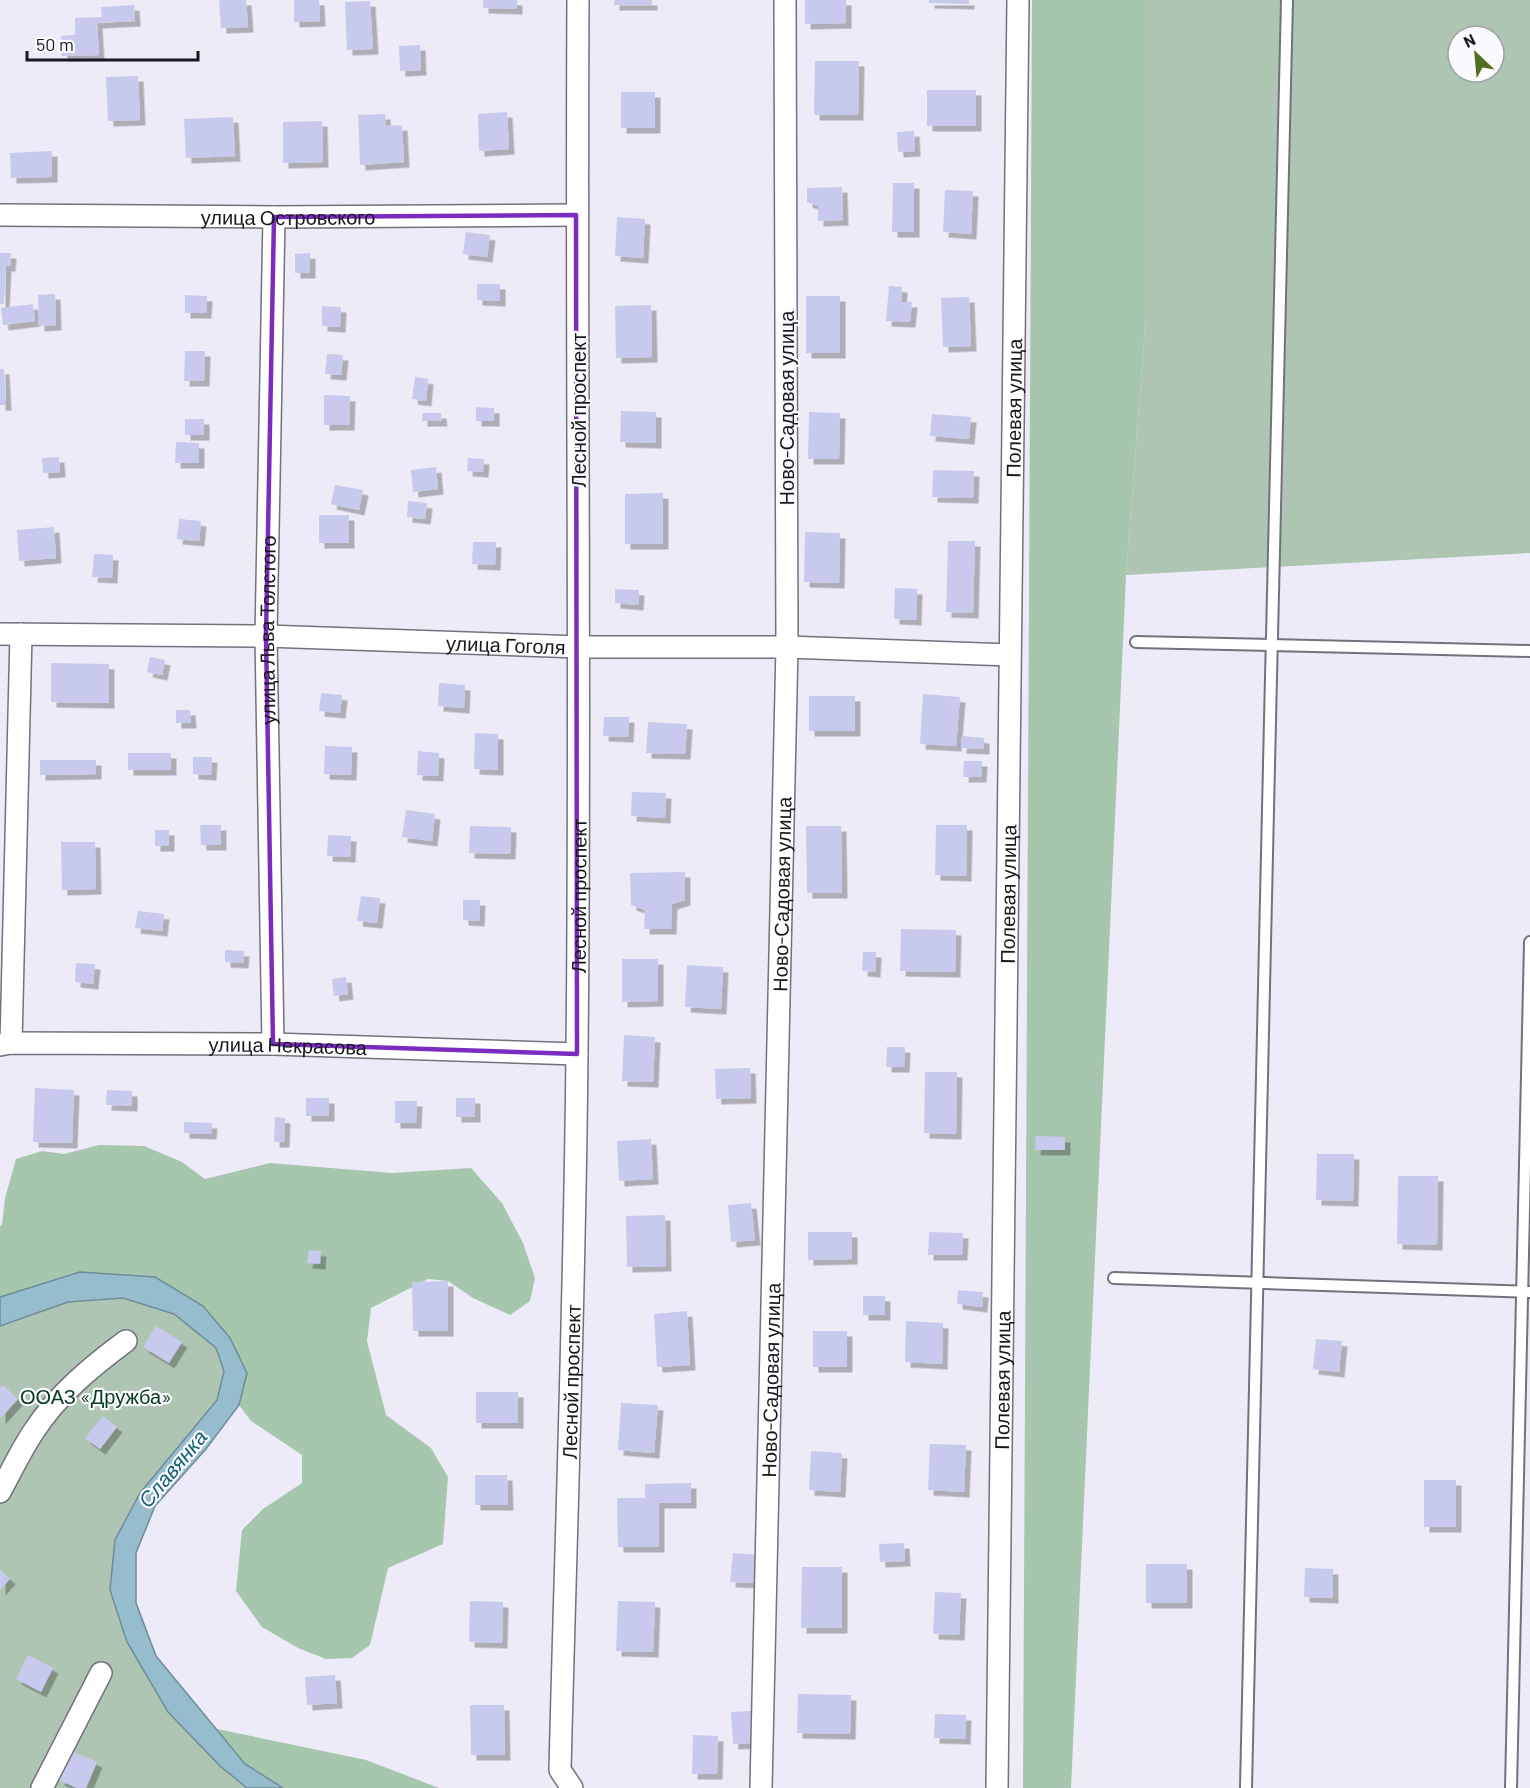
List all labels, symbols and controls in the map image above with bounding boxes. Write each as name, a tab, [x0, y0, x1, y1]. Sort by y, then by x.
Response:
scale bar	[27, 24, 198, 62]
north arrow	[1446, 24, 1506, 84]
text: N	[1460, 29, 1478, 51]
text: 50 m	[36, 33, 74, 55]
street label: улица Островского	[201, 204, 375, 229]
street label: Ново-Садовая улица	[774, 310, 798, 505]
street label: Лесной проспект	[566, 333, 590, 487]
street label: Полевая улица	[1000, 337, 1026, 478]
street label: улица Льва Толстого	[254, 535, 280, 725]
street label: улица Гоголя	[446, 630, 566, 659]
street label: Ново-Садовая улица	[767, 796, 796, 992]
street label: Лесной проспект	[566, 818, 591, 973]
street label: Полевая улица	[995, 823, 1020, 964]
street label: улица Некрасова	[209, 1032, 368, 1059]
street label: Ново-Садовая улица	[756, 1281, 785, 1478]
street label: Лесной проспект	[557, 1304, 585, 1459]
street label: Полевая улица	[989, 1309, 1015, 1450]
park label: ООАЗ «Дружба»	[20, 1384, 172, 1408]
water label: Славянка	[132, 1424, 212, 1512]

